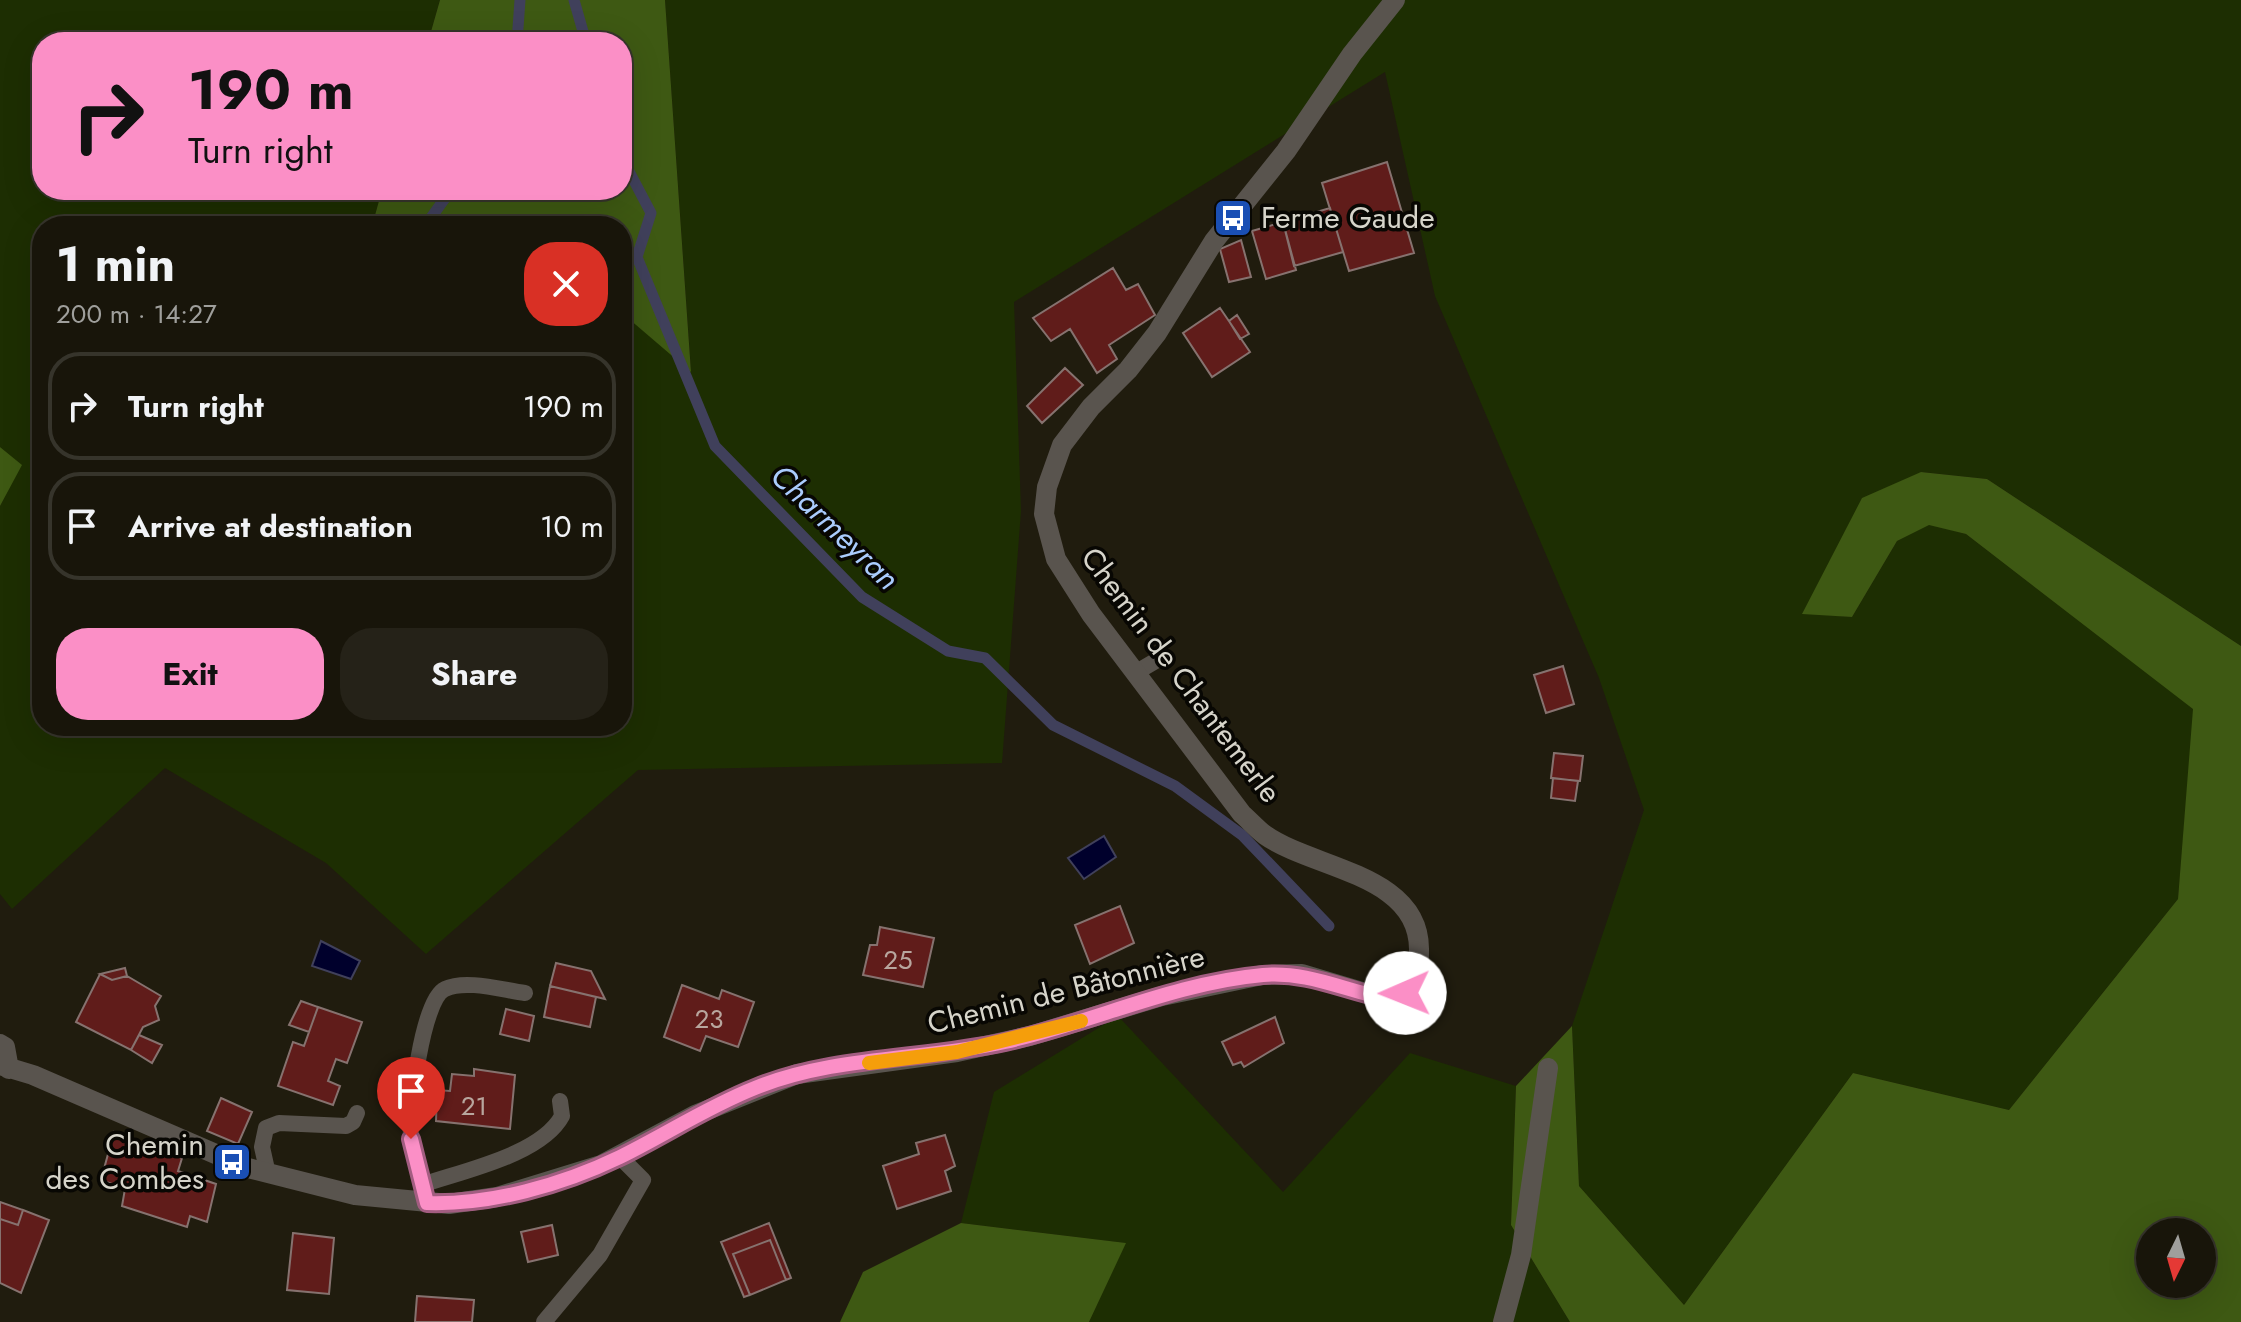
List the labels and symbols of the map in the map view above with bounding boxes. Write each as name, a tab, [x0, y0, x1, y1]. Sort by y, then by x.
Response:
place label: Ferme Gaude	[1261, 196, 1435, 239]
bus stop icon: Ferme Gaude	[1212, 197, 1254, 239]
water label: Charmeyran	[760, 454, 910, 600]
street label: Chemin de Chantemerle	[1071, 538, 1292, 811]
street label: Chemin de Bâtonnière	[923, 934, 1209, 1045]
house number: 25	[883, 941, 913, 979]
position arrow	[1363, 951, 1447, 1035]
house number: 23	[695, 1000, 724, 1038]
pin	[377, 1057, 445, 1139]
house number: 21	[461, 1087, 487, 1125]
place label: Chemin des Combes	[45, 1123, 204, 1200]
bus stop icon: Chemin des Combes	[211, 1141, 253, 1183]
north arrow	[2136, 1218, 2216, 1298]

